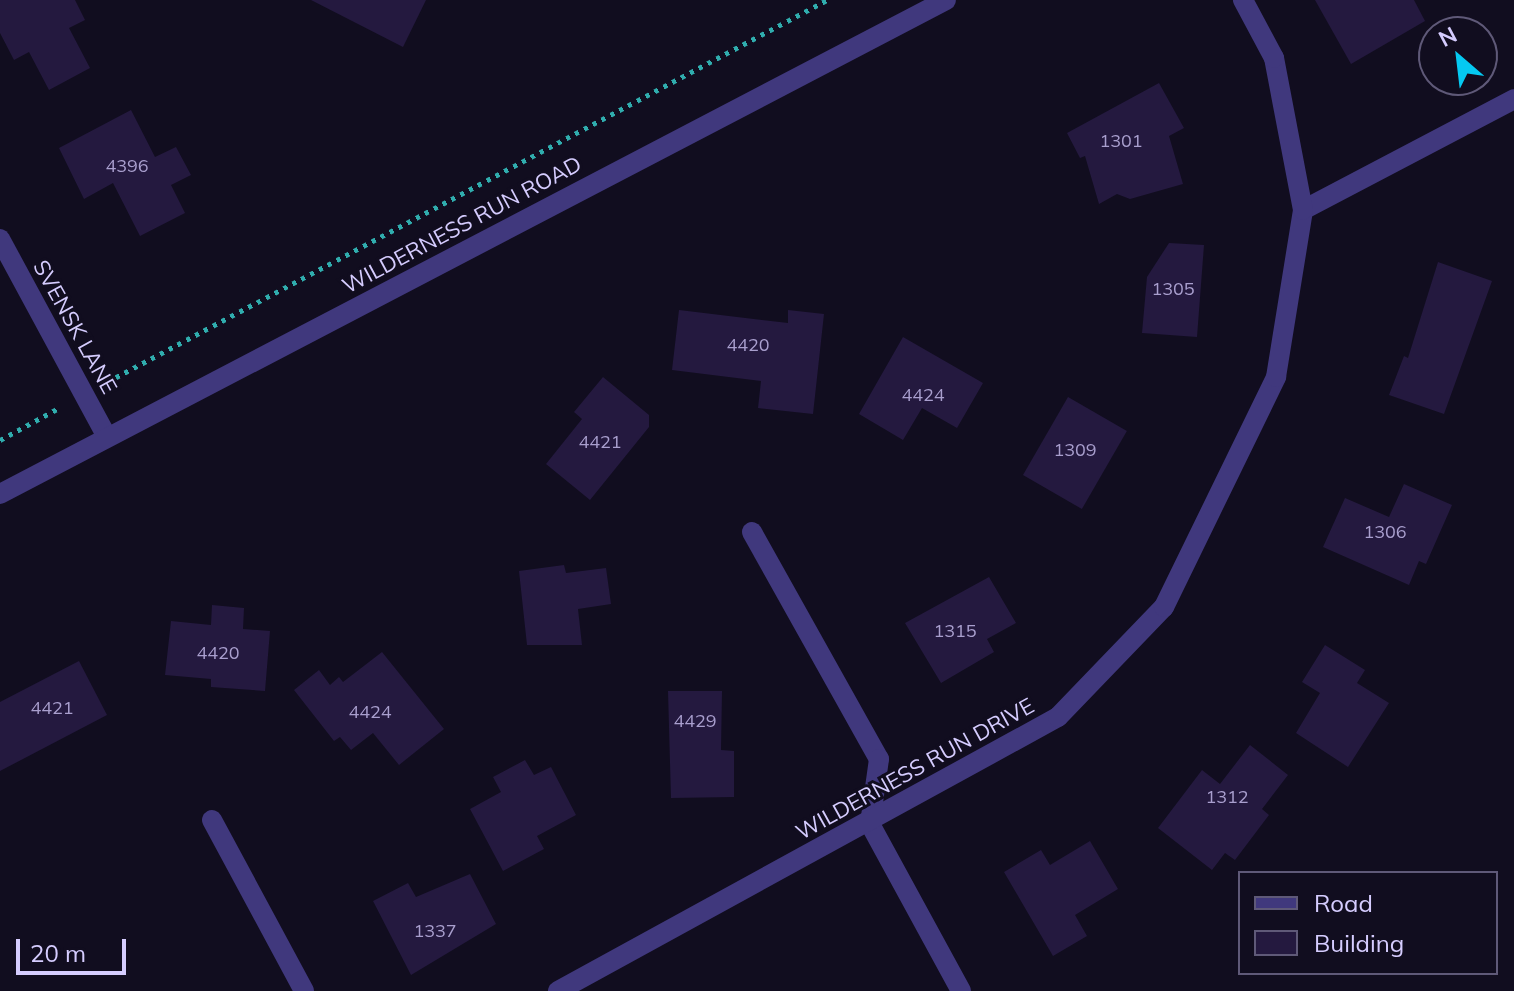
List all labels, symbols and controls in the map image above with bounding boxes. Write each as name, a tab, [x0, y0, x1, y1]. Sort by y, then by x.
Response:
north arrow	[1418, 16, 1498, 96]
text: N	[1434, 20, 1462, 53]
house number: 1301	[1099, 130, 1143, 152]
street label: WILDERNESS RUN ROAD	[338, 151, 586, 299]
house number: 4396	[105, 155, 149, 177]
street label: SVENSK LANE	[27, 256, 123, 398]
house number: 1305	[1151, 278, 1195, 300]
house number: 4420	[726, 334, 770, 356]
house number: 4424	[901, 384, 945, 406]
house number: 4421	[578, 431, 622, 453]
house number: 1309	[1053, 439, 1097, 461]
house number: 1306	[1363, 521, 1407, 543]
house number: 1315	[933, 620, 977, 642]
house number: 4420	[196, 642, 240, 664]
street label: WILDERNESS RUN DRIVE	[791, 692, 1039, 846]
house number: 4421	[30, 697, 74, 719]
house number: 4424	[348, 701, 392, 723]
house number: 4429	[673, 710, 717, 732]
house number: 1312	[1205, 786, 1249, 808]
legend	[1238, 871, 1498, 975]
text: Road	[1314, 888, 1373, 918]
house number: 1337	[413, 920, 457, 942]
scale bar	[20, 923, 130, 973]
text: Building	[1314, 928, 1404, 958]
text: 20 m	[30, 938, 86, 968]

